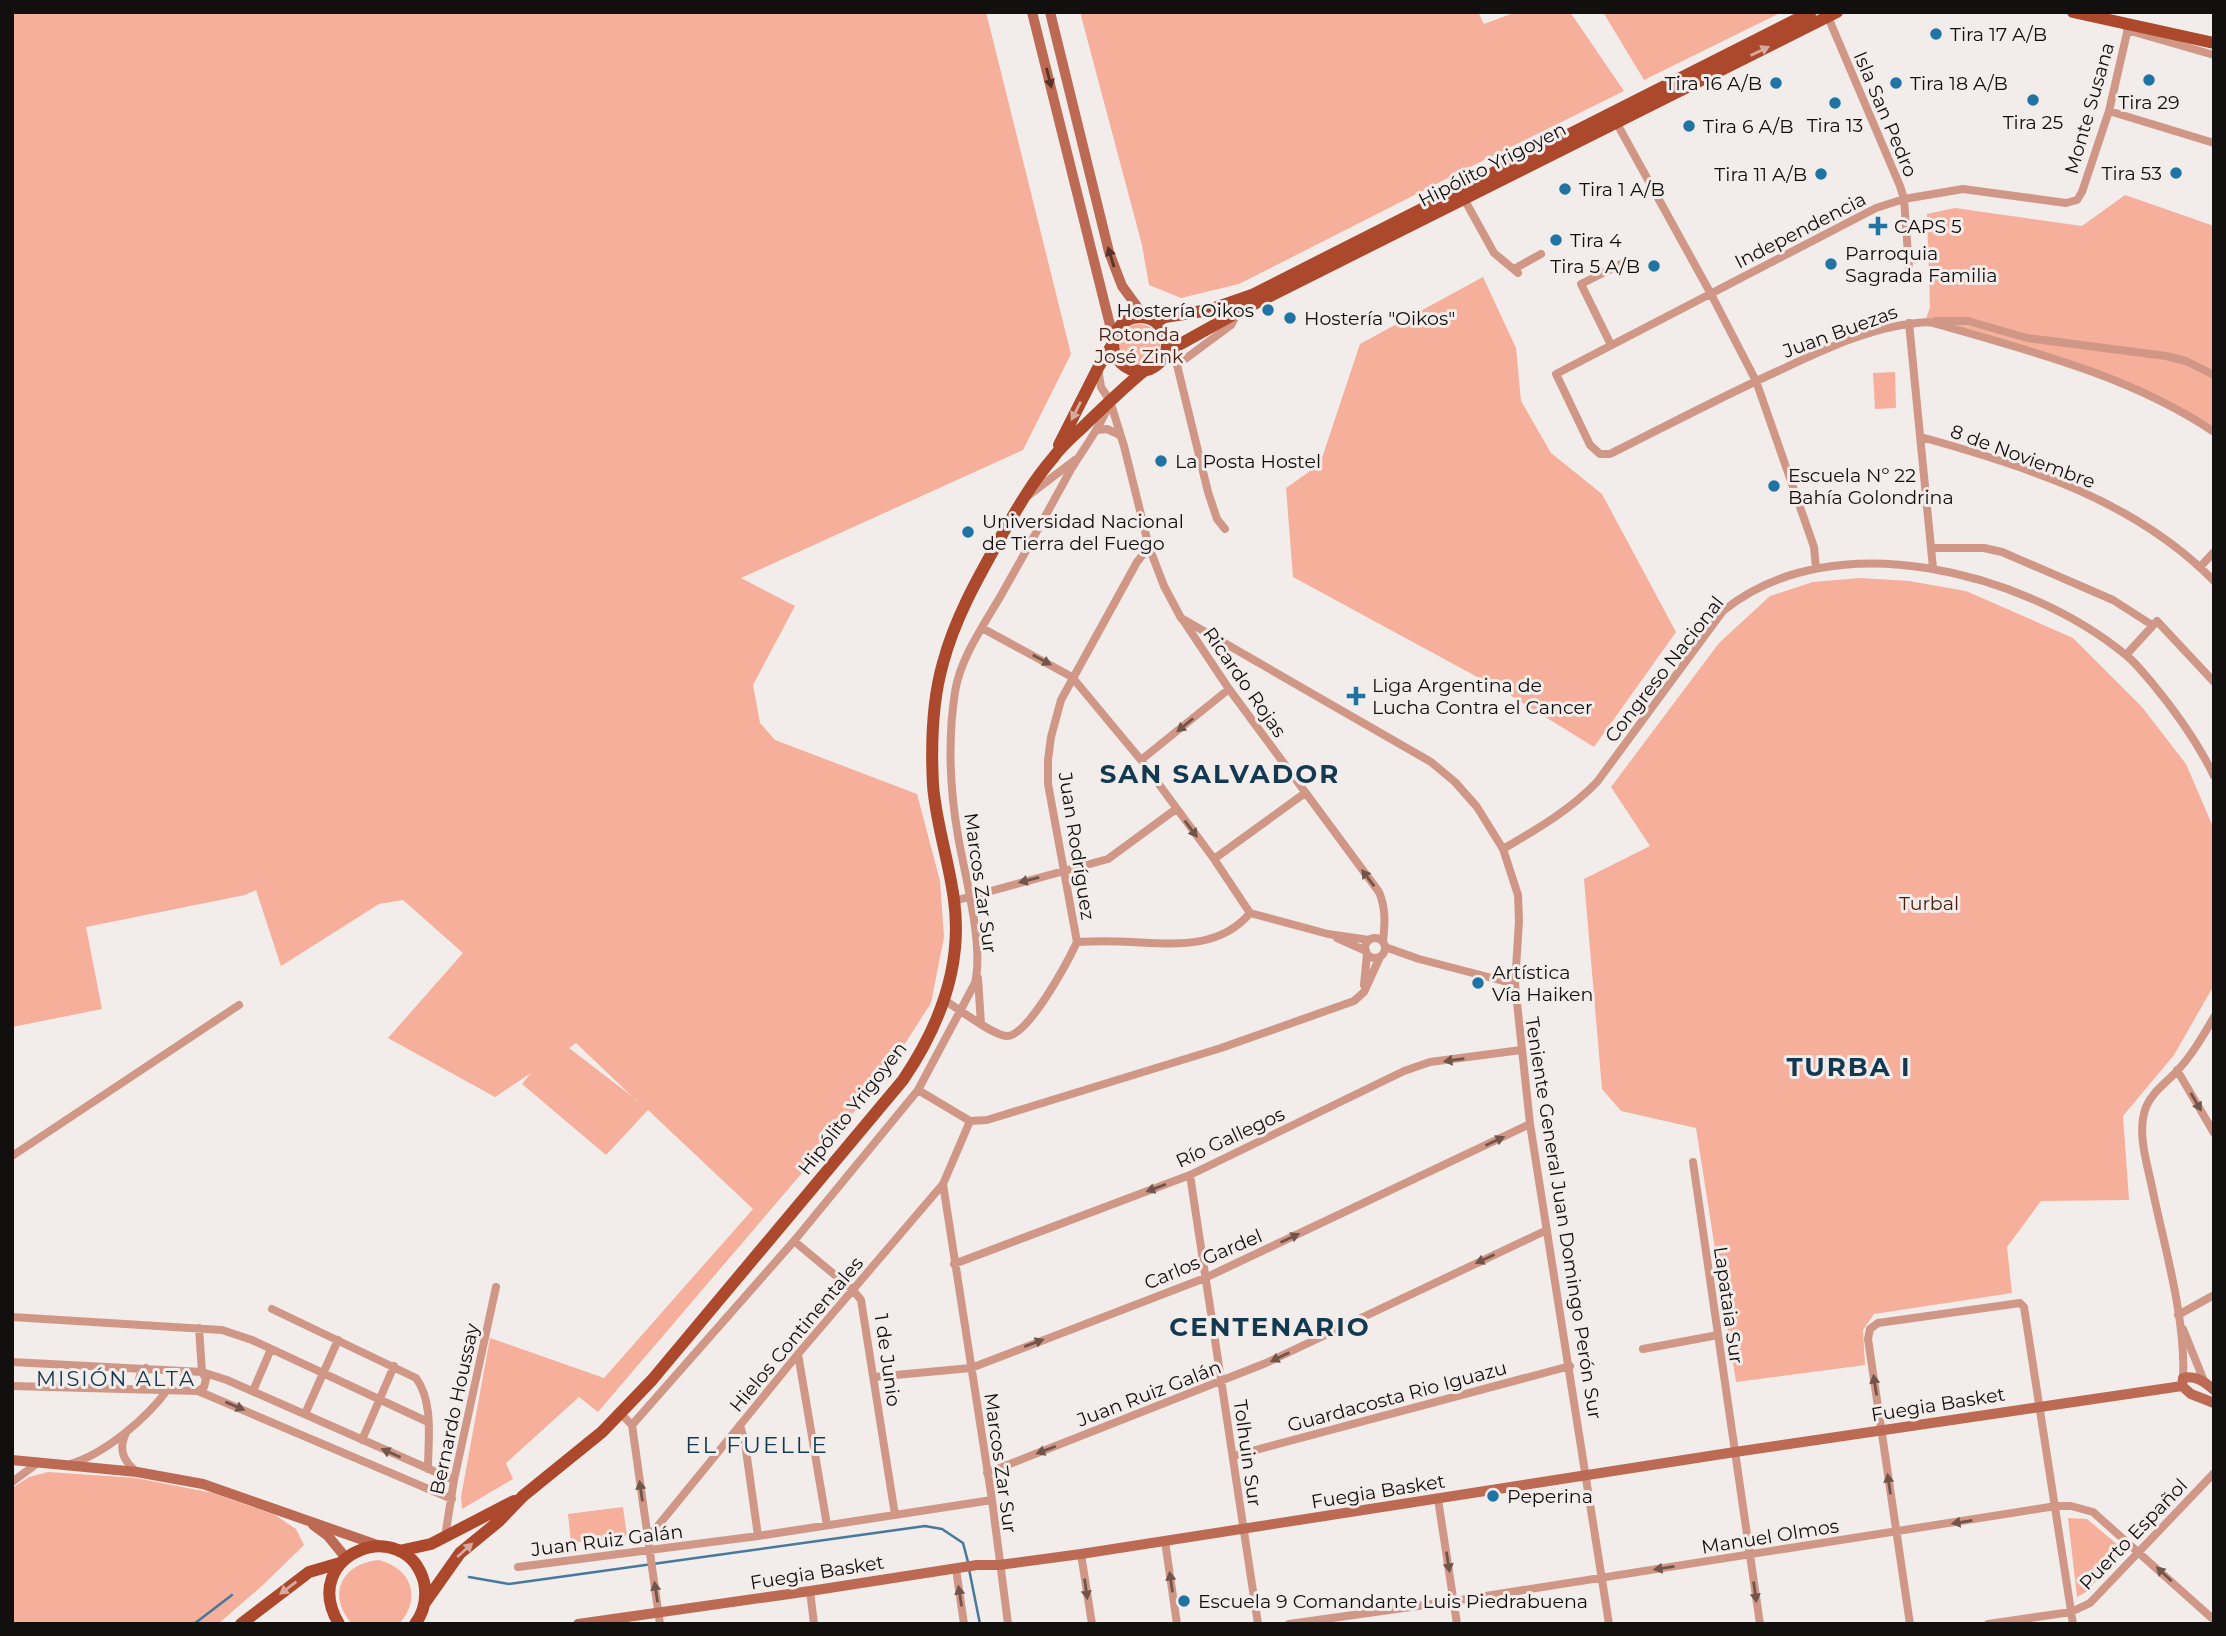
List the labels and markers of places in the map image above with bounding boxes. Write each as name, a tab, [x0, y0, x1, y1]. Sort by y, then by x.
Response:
place label: Tira 17 A/B	[1950, 23, 2047, 46]
marker: Tira 17 A/B	[1928, 26, 1944, 42]
place label: Tira 16 A/B	[1665, 72, 1762, 95]
place label: Tira 18 A/B	[1910, 72, 2008, 95]
marker: Tira 29	[2141, 72, 2157, 88]
marker: Tira 16 A/B	[1768, 75, 1784, 91]
marker: Tira 18 A/B	[1888, 75, 1904, 91]
place label: Tira 29	[2118, 91, 2180, 114]
marker: Tira 25	[2025, 92, 2041, 108]
marker: Tira 13	[1827, 95, 1843, 111]
place label: Tira 25	[2003, 111, 2064, 134]
place label: Tira 13	[1807, 114, 1863, 137]
place label: Tira 6 A/B	[1703, 115, 1794, 138]
marker: Tira 6 A/B	[1681, 118, 1697, 134]
place label: Tira 53	[2102, 162, 2162, 185]
place label: Tira 11 A/B	[1714, 163, 1807, 186]
marker: Tira 53	[2168, 165, 2184, 181]
marker: Tira 11 A/B	[1813, 166, 1829, 182]
place label: Tira 1 A/B	[1579, 178, 1665, 201]
marker: Tira 1 A/B	[1557, 181, 1573, 197]
place label: CAPS 5	[1894, 215, 1962, 238]
marker: CAPS 5	[1868, 216, 1888, 236]
place label: Tira 4	[1570, 229, 1622, 252]
marker: Tira 4	[1548, 232, 1564, 248]
place label: Parroquia Sagrada Familia	[1845, 242, 1998, 287]
place label: Tira 5 A/B	[1550, 255, 1640, 278]
marker: Parroquia Sagrada Familia	[1823, 256, 1839, 272]
marker: Tira 5 A/B	[1646, 258, 1662, 274]
place label: Hostería Oikos	[1117, 299, 1254, 322]
marker: Hostería Oikos	[1260, 302, 1276, 318]
place label: Hostería "Oikos"	[1304, 307, 1455, 330]
marker: Hostería "Oikos"	[1282, 310, 1298, 326]
place label: La Posta Hostel	[1175, 450, 1321, 473]
marker: La Posta Hostel	[1153, 453, 1169, 469]
place label: Escuela Nº 22 Bahía Golondrina	[1788, 464, 1954, 509]
marker: Escuela Nº 22 Bahía Golondrina	[1766, 478, 1782, 494]
place label: Universidad Nacional de Tierra del Fuego	[982, 510, 1184, 555]
marker: Universidad Nacional de Tierra del Fuego	[960, 524, 976, 540]
place label: Liga Argentina de Lucha Contra el Cancer	[1372, 674, 1593, 719]
marker: Liga Argentina de Lucha Contra el Cancer	[1346, 686, 1366, 706]
place label: Artística Vía Haiken	[1492, 961, 1593, 1006]
marker: Artística Vía Haiken	[1470, 975, 1486, 991]
place label: Peperina	[1507, 1485, 1593, 1508]
marker: Peperina	[1485, 1488, 1501, 1504]
place label: Escuela 9 Comandante Luis Piedrabuena	[1198, 1590, 1588, 1613]
marker: Escuela 9 Comandante Luis Piedrabuena	[1176, 1593, 1192, 1609]

